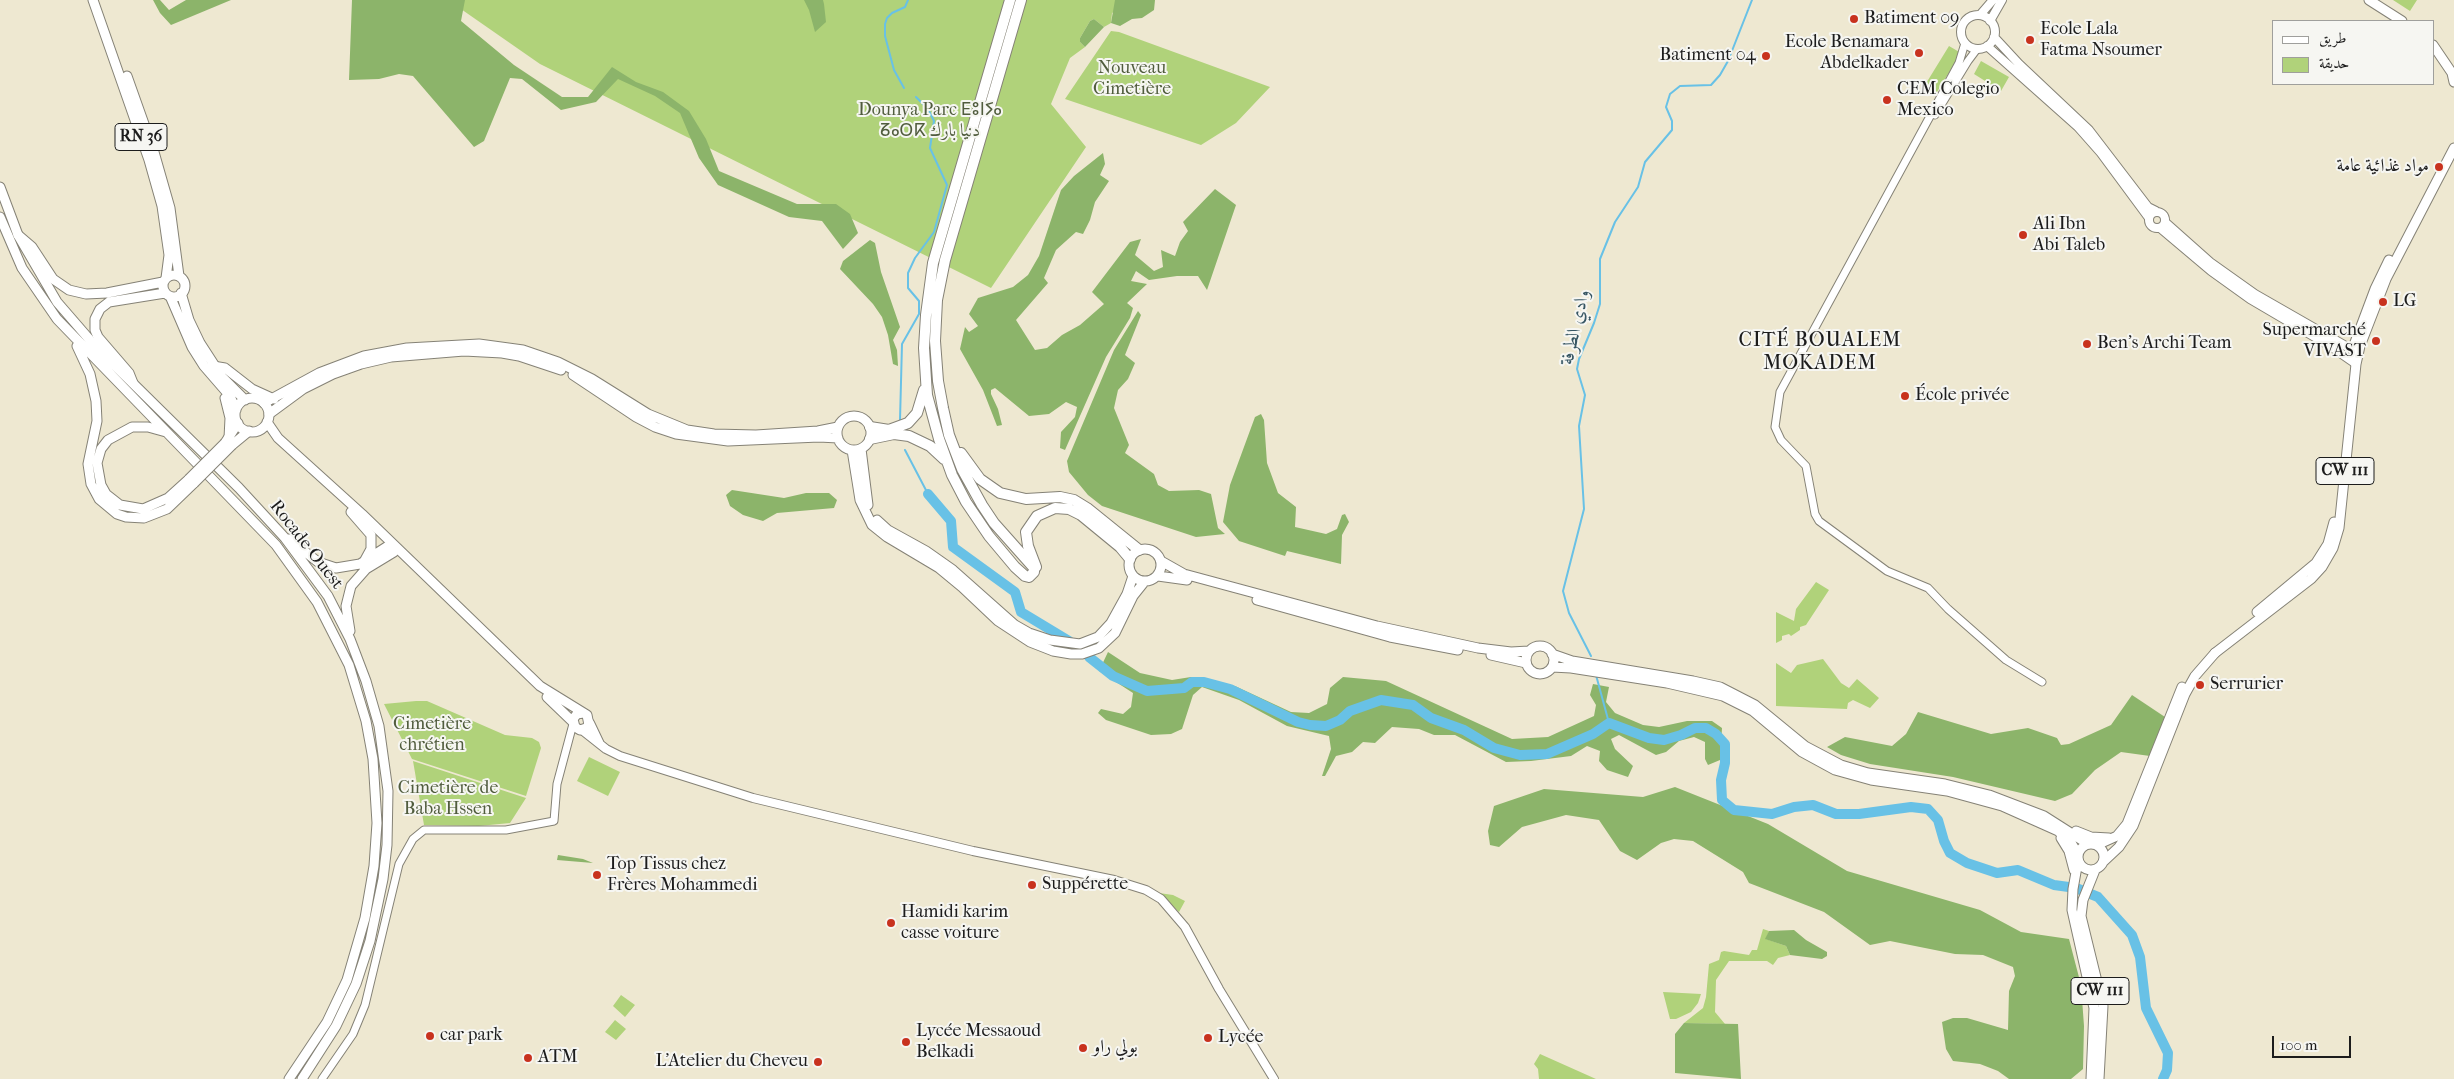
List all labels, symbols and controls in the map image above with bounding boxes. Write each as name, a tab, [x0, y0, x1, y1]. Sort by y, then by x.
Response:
place label: Batiment 09	[1864, 8, 1960, 30]
marker: Batiment 09	[1848, 13, 1860, 25]
place label: Ecole Lala Fatma Nsoumer	[2040, 19, 2162, 62]
legend	[2272, 20, 2434, 85]
text: طريق	[2319, 29, 2346, 47]
place label: Ecole Benamara Abdelkader	[1785, 32, 1909, 74]
marker: Ecole Lala Fatma Nsoumer	[2024, 34, 2036, 46]
place label: Batiment 04	[1659, 45, 1756, 67]
marker: Ecole Benamara Abdelkader	[1913, 47, 1925, 59]
marker: Batiment 04	[1760, 50, 1772, 62]
text: حديقة	[2319, 54, 2349, 72]
park label: Nouveau Cimetière	[1093, 58, 1171, 100]
place label: CEM Colegio Mexico	[1897, 79, 1999, 122]
marker: CEM Colegio Mexico	[1881, 94, 1893, 106]
park label: Dounya Parc ⴹⵓⵏⵢⴰ ⵒⴰⵔⴽ دنيا بارك	[858, 100, 1002, 142]
road number: RN 36	[115, 124, 167, 150]
place label: مواد غذائية عامة	[2336, 156, 2429, 178]
marker: مواد غذائية عامة	[2433, 161, 2445, 173]
place label: Ali Ibn Abi Taleb	[2033, 214, 2105, 256]
marker: Ali Ibn Abi Taleb	[2017, 229, 2029, 241]
water label: وادي الطرفة	[1556, 287, 1596, 367]
place label: LG	[2393, 291, 2417, 313]
marker: LG	[2377, 296, 2389, 308]
place label: Supermarché VIVAST	[2263, 320, 2366, 362]
district label: CITÉ BOUALEM MOKADEM	[1737, 329, 1903, 376]
place label: Ben's Archi Team	[2097, 333, 2231, 355]
marker: Supermarché VIVAST	[2370, 335, 2382, 347]
marker: Ben's Archi Team	[2081, 338, 2093, 350]
place label: École privée	[1915, 385, 2009, 407]
marker: École privée	[1899, 390, 1911, 402]
road number: CW 111	[2316, 458, 2374, 484]
street label: Rocade Ouest	[265, 496, 347, 594]
place label: Serrurier	[2210, 674, 2283, 696]
marker: Serrurier	[2194, 679, 2206, 691]
park label: Cimetière chrétien	[393, 714, 471, 756]
park label: Cimetière de Baba Hssen	[398, 778, 498, 821]
place label: Top Tissus chez Frères Mohammedi	[607, 854, 758, 896]
marker: Top Tissus chez Frères Mohammedi	[591, 869, 603, 881]
place label: Suppérette	[1042, 874, 1128, 896]
marker: Suppérette	[1026, 879, 1038, 891]
place label: Hamidi karim casse voiture	[901, 902, 1008, 944]
marker: Hamidi karim casse voiture	[885, 917, 897, 929]
road number: CW 111	[2071, 978, 2129, 1004]
place label: Lycée Messaoud Belkadi	[916, 1021, 1041, 1064]
place label: car park	[440, 1025, 503, 1047]
scale bar	[2274, 1026, 2353, 1058]
place label: Lycée	[1218, 1027, 1263, 1049]
marker: car park	[424, 1030, 436, 1042]
marker: Lycée	[1202, 1032, 1214, 1044]
marker: Lycée Messaoud Belkadi	[900, 1036, 912, 1048]
text: 100 m	[2280, 1036, 2318, 1054]
place label: بولي راو	[1093, 1037, 1138, 1059]
marker: بولي راو	[1077, 1042, 1089, 1054]
place label: ATM	[538, 1047, 578, 1069]
place label: L'Atelier du Cheveu	[656, 1051, 808, 1073]
marker: ATM	[522, 1052, 534, 1064]
marker: L'Atelier du Cheveu	[812, 1056, 824, 1068]

